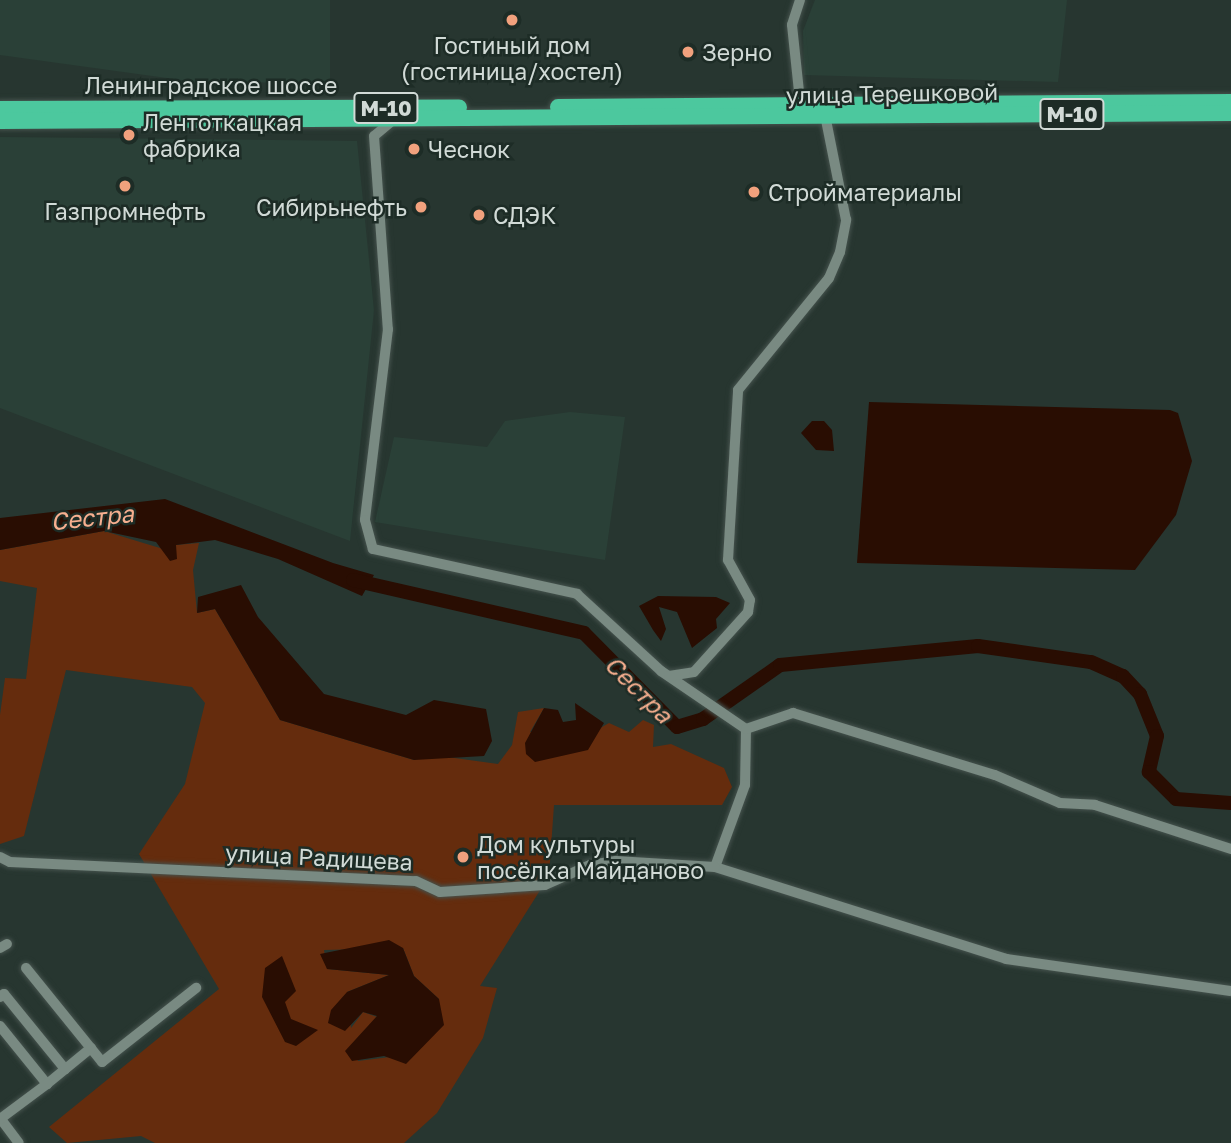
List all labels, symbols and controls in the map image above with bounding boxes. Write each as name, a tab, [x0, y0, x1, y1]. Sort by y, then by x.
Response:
marker: Гостиный дом (гостиница/хостел)	[504, 12, 520, 28]
place label: Гостиный дом (гостиница/хостел)	[401, 31, 623, 85]
place label: Зерно	[702, 38, 772, 66]
marker: Зерно	[680, 44, 696, 60]
street label: Ленинградское шоссе	[85, 71, 337, 99]
street label: улица Терешковой	[786, 77, 998, 109]
road number: М-10	[353, 90, 419, 126]
road number: М-10	[1039, 96, 1105, 132]
place label: Лентоткацкая фабрика	[143, 108, 302, 162]
marker: Лентоткацкая фабрика	[121, 127, 137, 143]
place label: Чеснок	[428, 135, 510, 163]
marker: Чеснок	[406, 141, 422, 157]
marker: Газпромнефть	[117, 178, 133, 194]
place label: Стройматериалы	[768, 178, 962, 206]
marker: Стройматериалы	[746, 184, 762, 200]
place label: Сибирьнефть	[256, 193, 407, 221]
place label: Газпромнефть	[44, 197, 206, 225]
marker: Сибирьнефть	[413, 199, 429, 215]
place label: СДЭК	[493, 201, 556, 229]
marker: СДЭК	[471, 207, 487, 223]
water label: Сестра	[49, 498, 135, 536]
water label: Сестра	[599, 649, 679, 729]
place label: Дом культуры посёлка Майданово	[477, 830, 704, 884]
street label: улица Радищева	[225, 838, 413, 876]
marker: Дом культуры посёлка Майданово	[455, 849, 471, 865]

